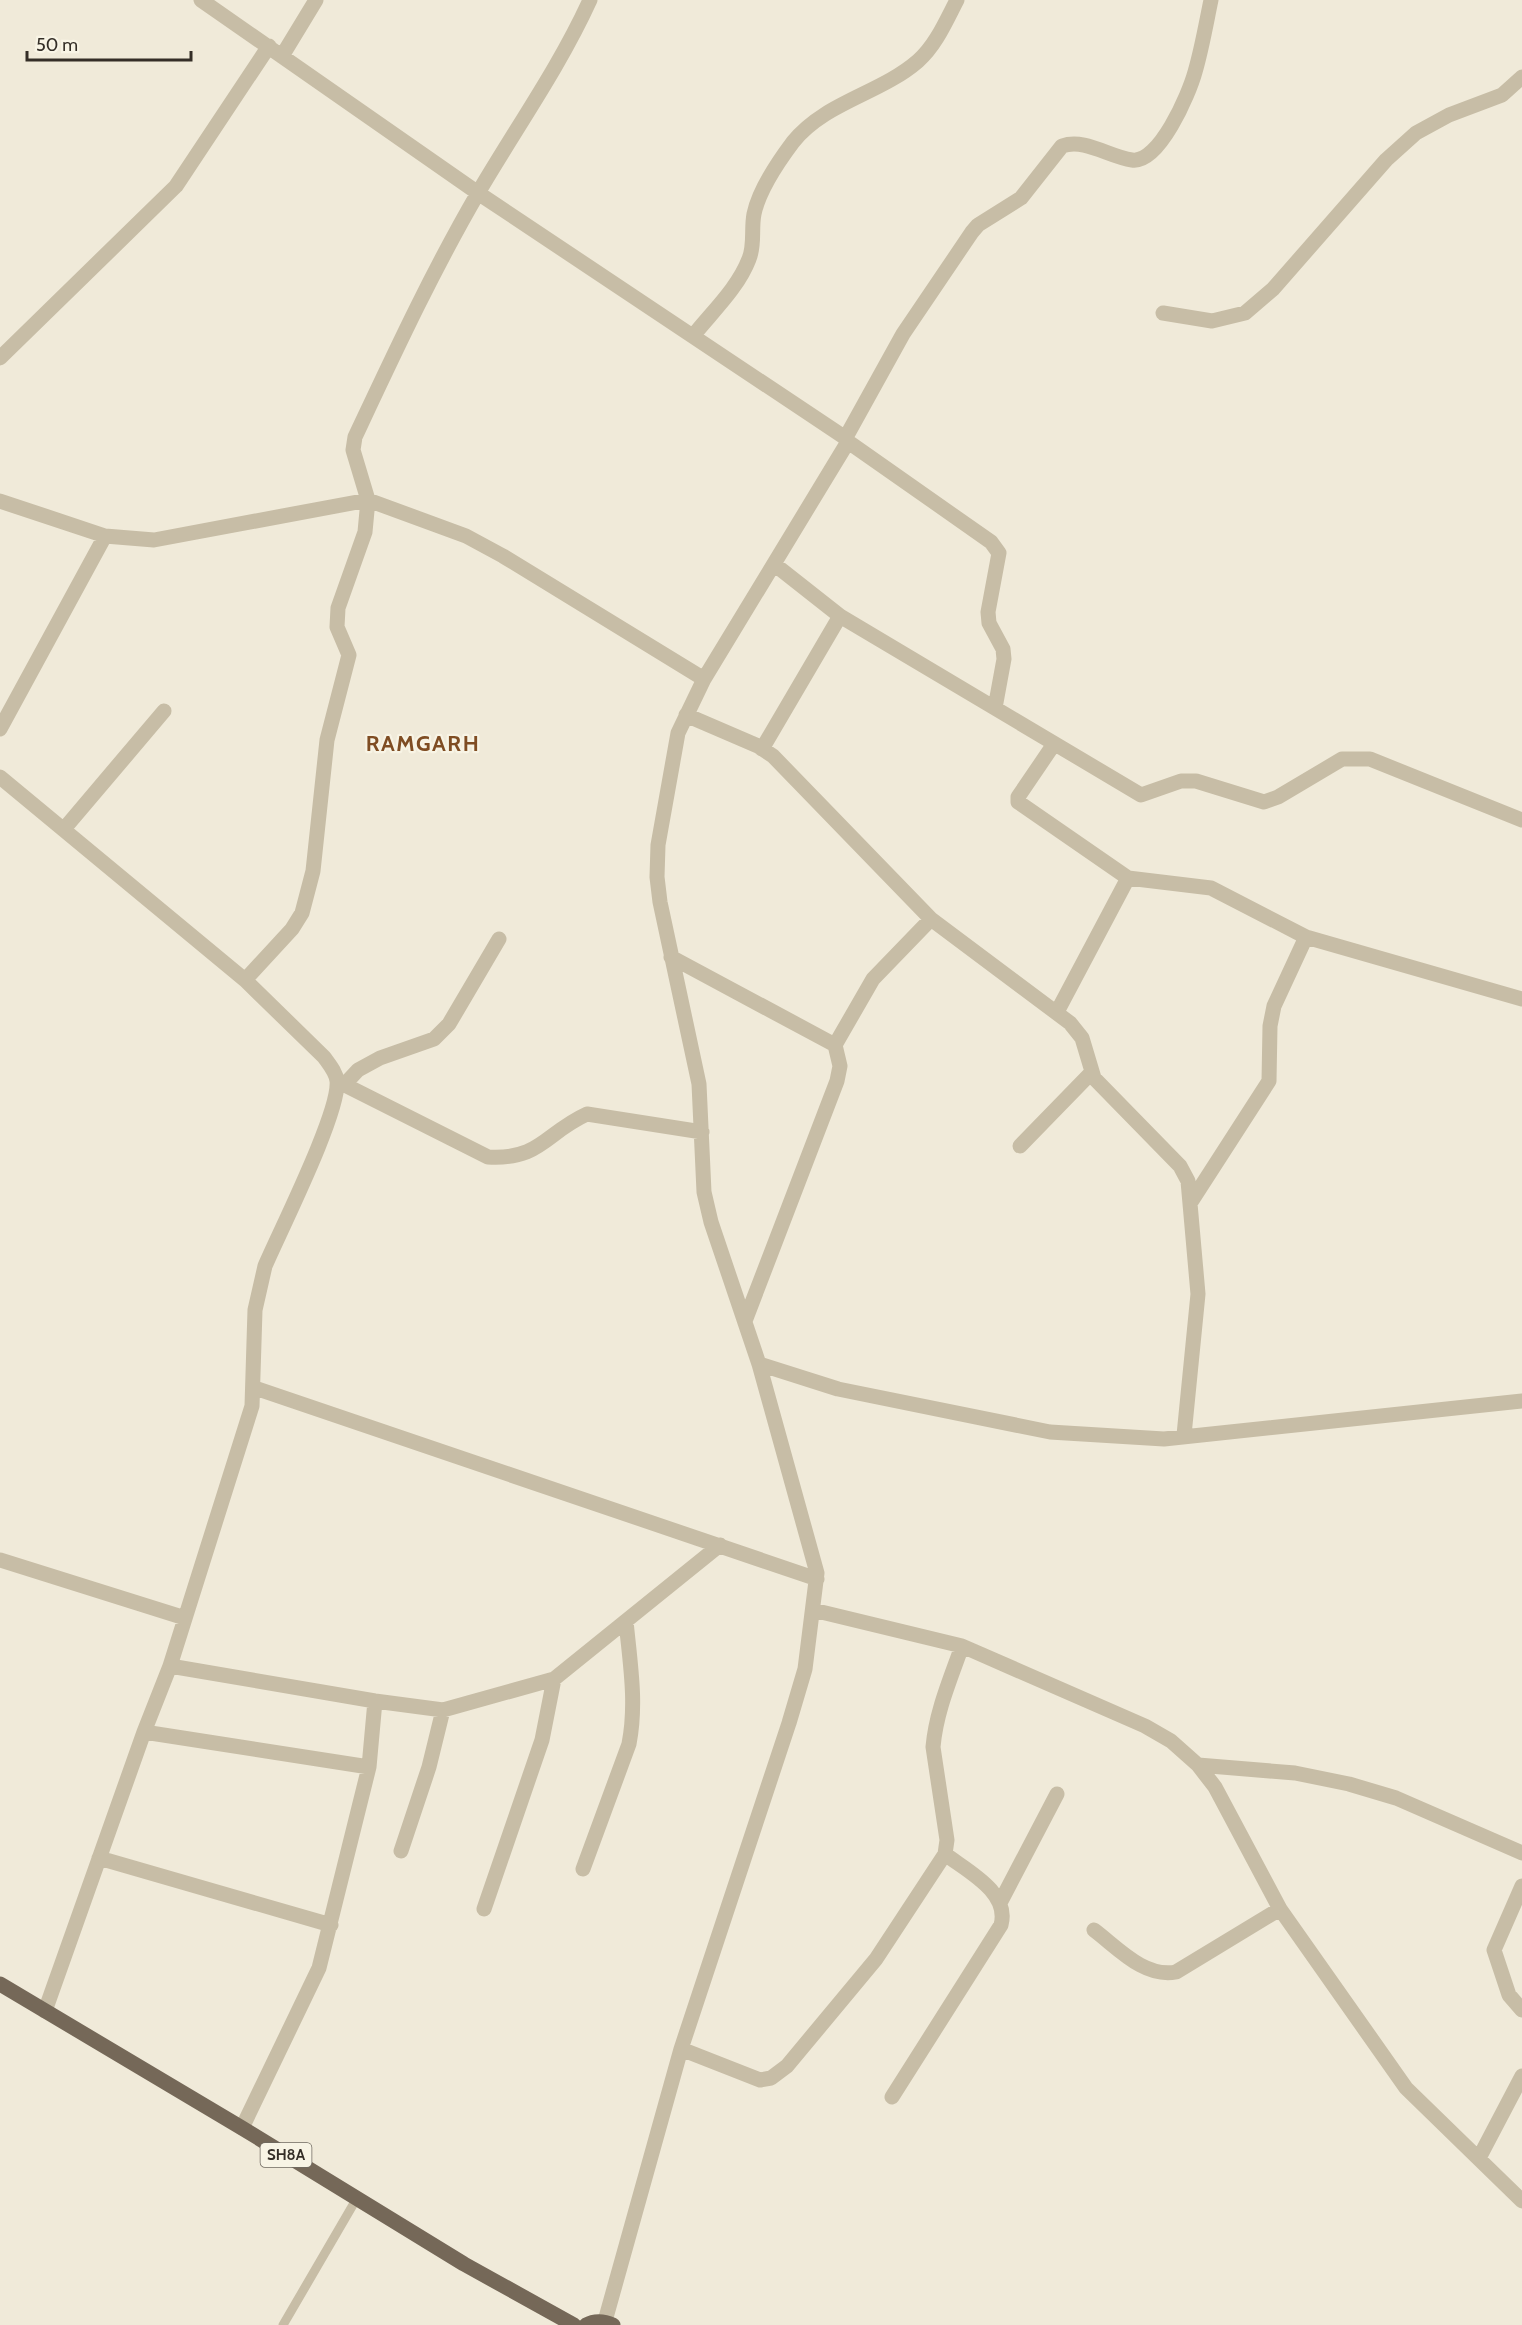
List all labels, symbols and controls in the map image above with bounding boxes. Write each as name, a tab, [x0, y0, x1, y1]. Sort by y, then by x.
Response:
scale bar	[27, 24, 190, 62]
text: 50 m	[36, 34, 78, 56]
district label: RAMGARH	[366, 730, 480, 757]
road number: SH8A	[260, 2143, 312, 2167]

